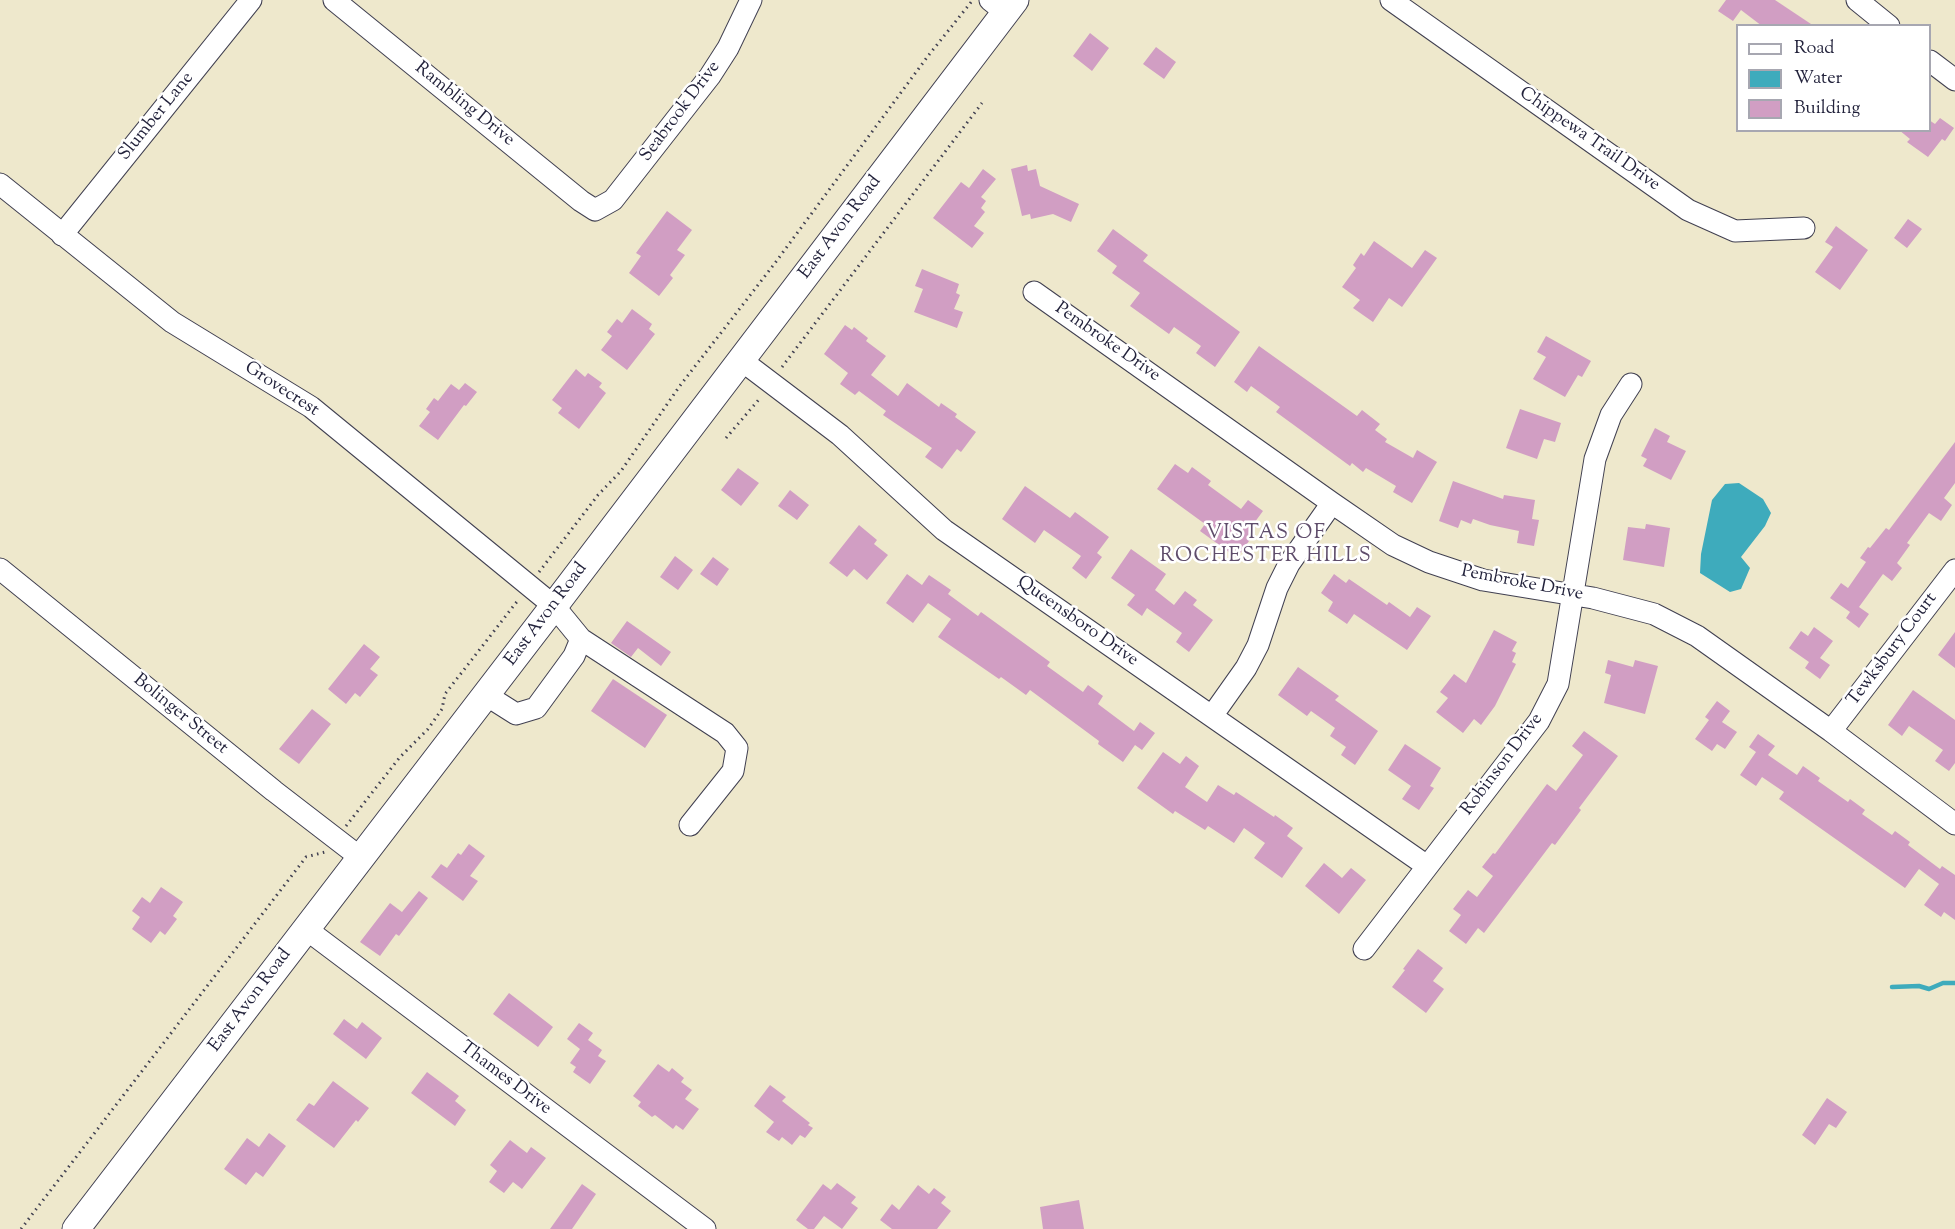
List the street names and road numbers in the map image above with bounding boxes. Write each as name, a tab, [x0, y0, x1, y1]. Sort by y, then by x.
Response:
street label: Seabrook Drive	[636, 57, 726, 167]
street label: Rambling Drive	[410, 58, 518, 152]
street label: Slumber Lane	[115, 68, 199, 166]
street label: Chippewa Trail Drive	[1514, 83, 1664, 197]
street label: East Avon Road	[795, 172, 887, 284]
street label: Pembroke Drive	[1050, 299, 1164, 387]
street label: Grovecrest	[240, 358, 322, 422]
street label: East Avon Road	[501, 559, 593, 671]
street label: Pembroke Drive	[1459, 562, 1585, 606]
street label: Queensboro Drive	[1012, 572, 1142, 672]
street label: Tewksbury Court	[1843, 589, 1943, 711]
street label: Bolinger Street	[128, 670, 232, 760]
street label: Robinson Drive	[1458, 710, 1548, 820]
street label: East Avon Road	[205, 945, 297, 1057]
street label: Thames Drive	[455, 1038, 555, 1120]

